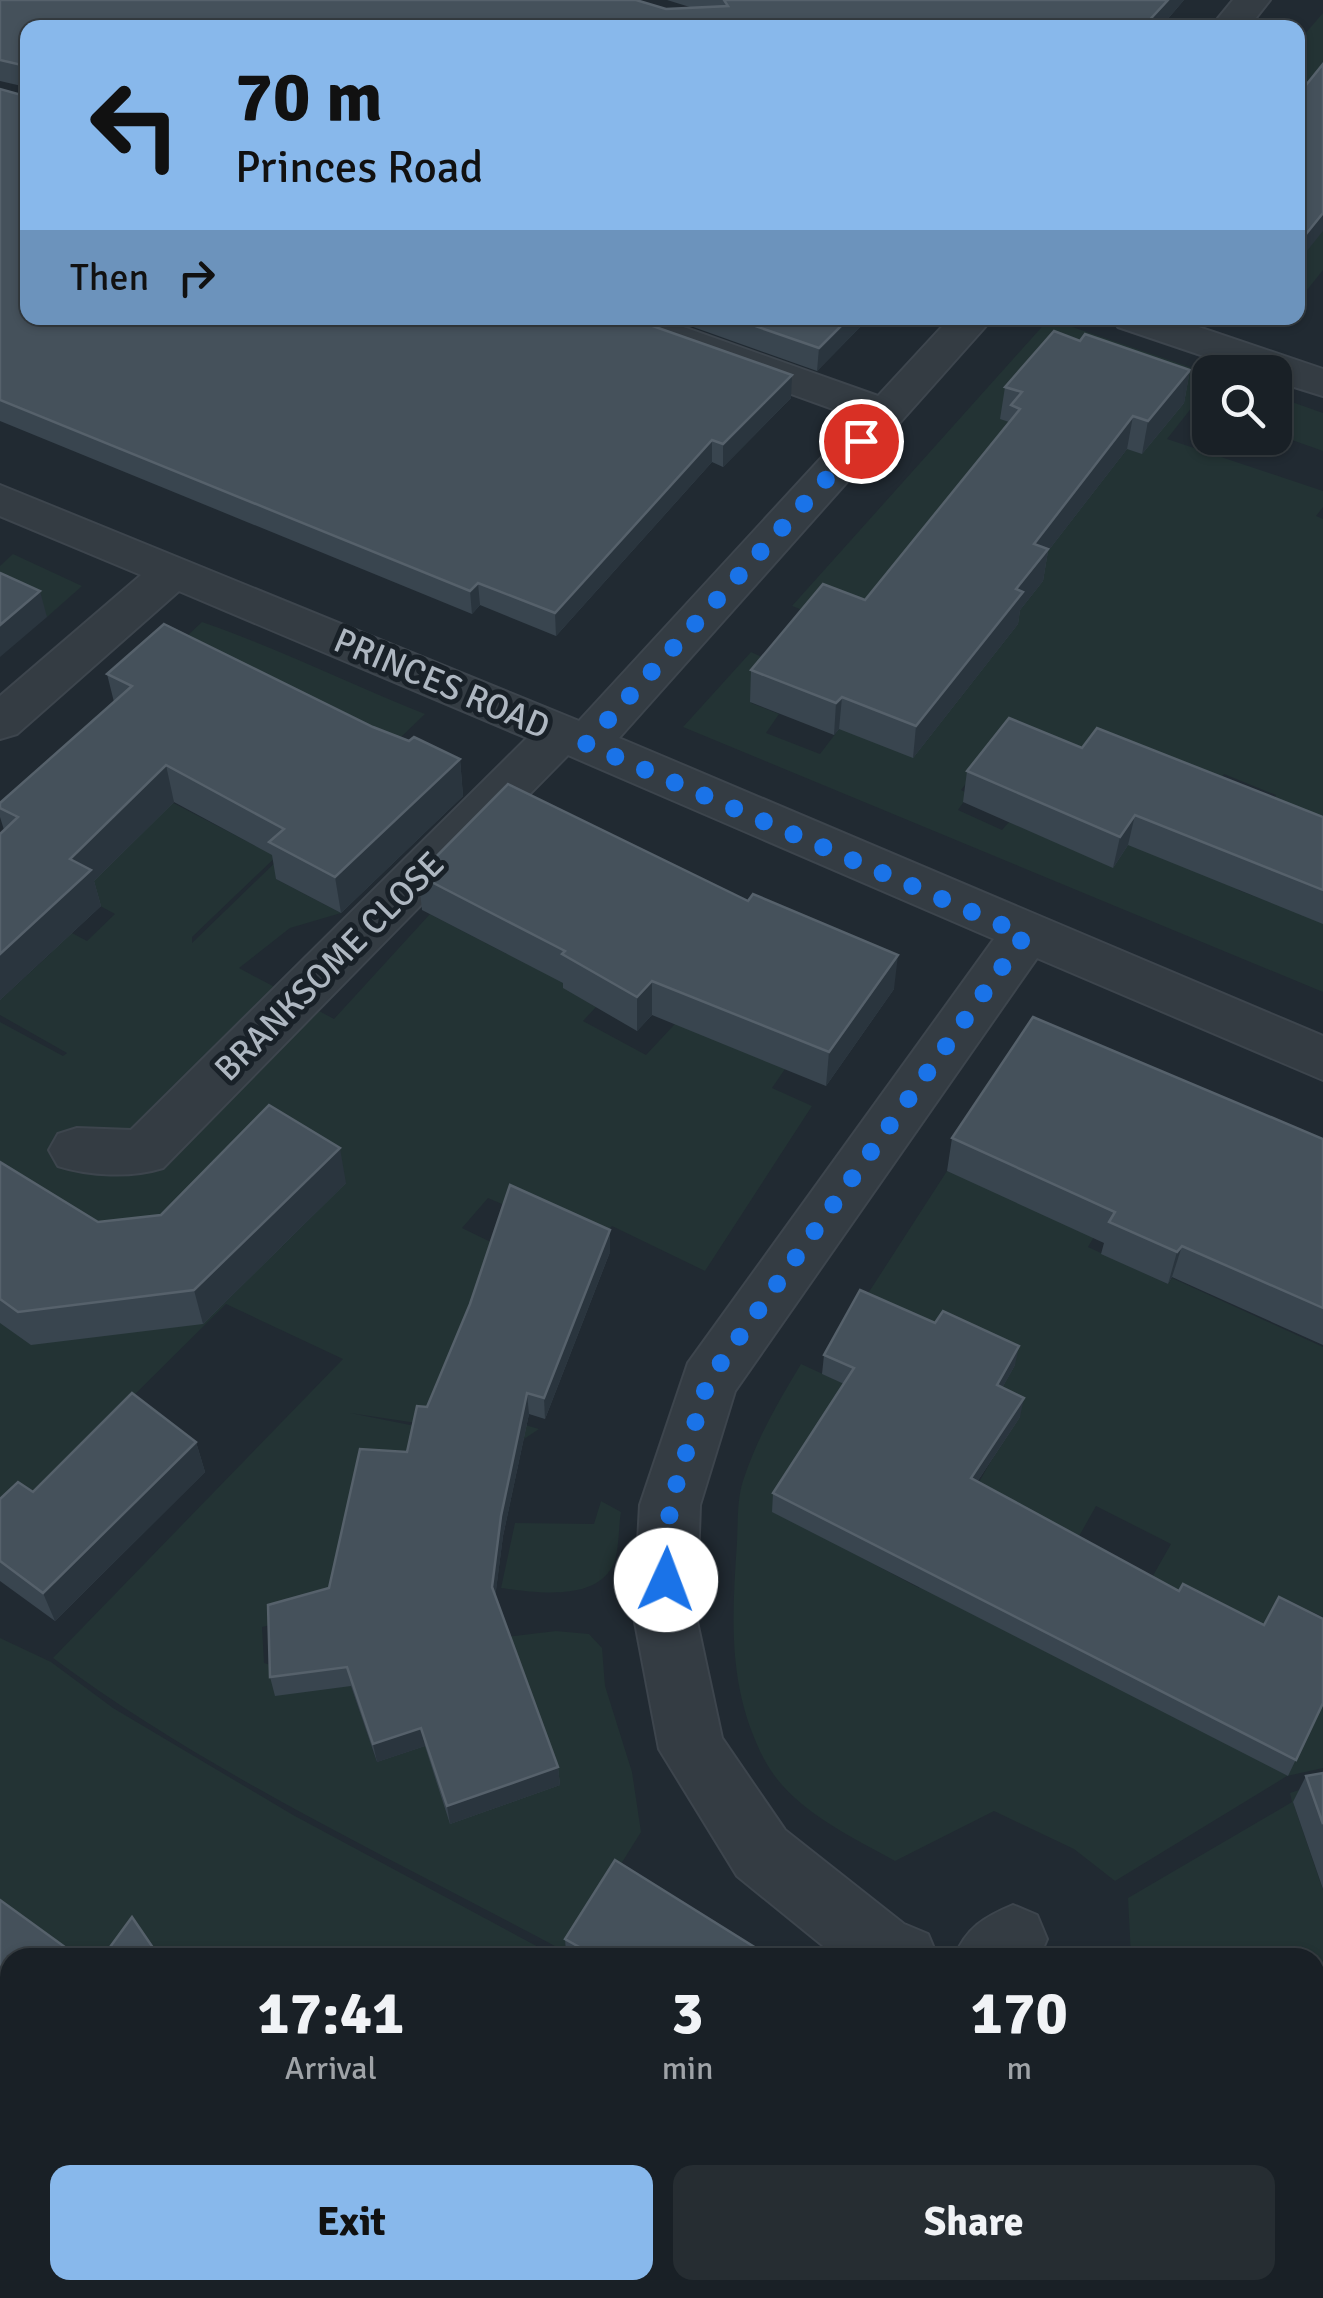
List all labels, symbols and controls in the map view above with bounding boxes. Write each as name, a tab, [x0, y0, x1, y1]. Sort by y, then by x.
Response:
text: 70 m	[235, 54, 383, 140]
icon: left	[70, 60, 200, 190]
text: Princes Road	[235, 140, 483, 195]
icon: right	[169, 250, 224, 305]
text: Then	[70, 254, 149, 301]
map controls	[1192, 355, 1292, 455]
button: search	[1192, 355, 1292, 455]
pin	[819, 399, 904, 484]
icon: arrive	[834, 414, 889, 469]
street label: PRINCES ROAD	[327, 619, 556, 748]
street label: BRANKSOME CLOSE	[206, 843, 453, 1090]
position arrow	[614, 1528, 718, 1632]
text: 17:41	[257, 1977, 405, 2051]
text: 3	[671, 1977, 704, 2051]
text: 170	[971, 1977, 1068, 2051]
text: Arrival	[285, 2049, 377, 2088]
text: min	[662, 2049, 713, 2088]
text: m	[1006, 2049, 1032, 2088]
button: Exit	[50, 2165, 653, 2280]
button: Share	[673, 2165, 1275, 2280]

